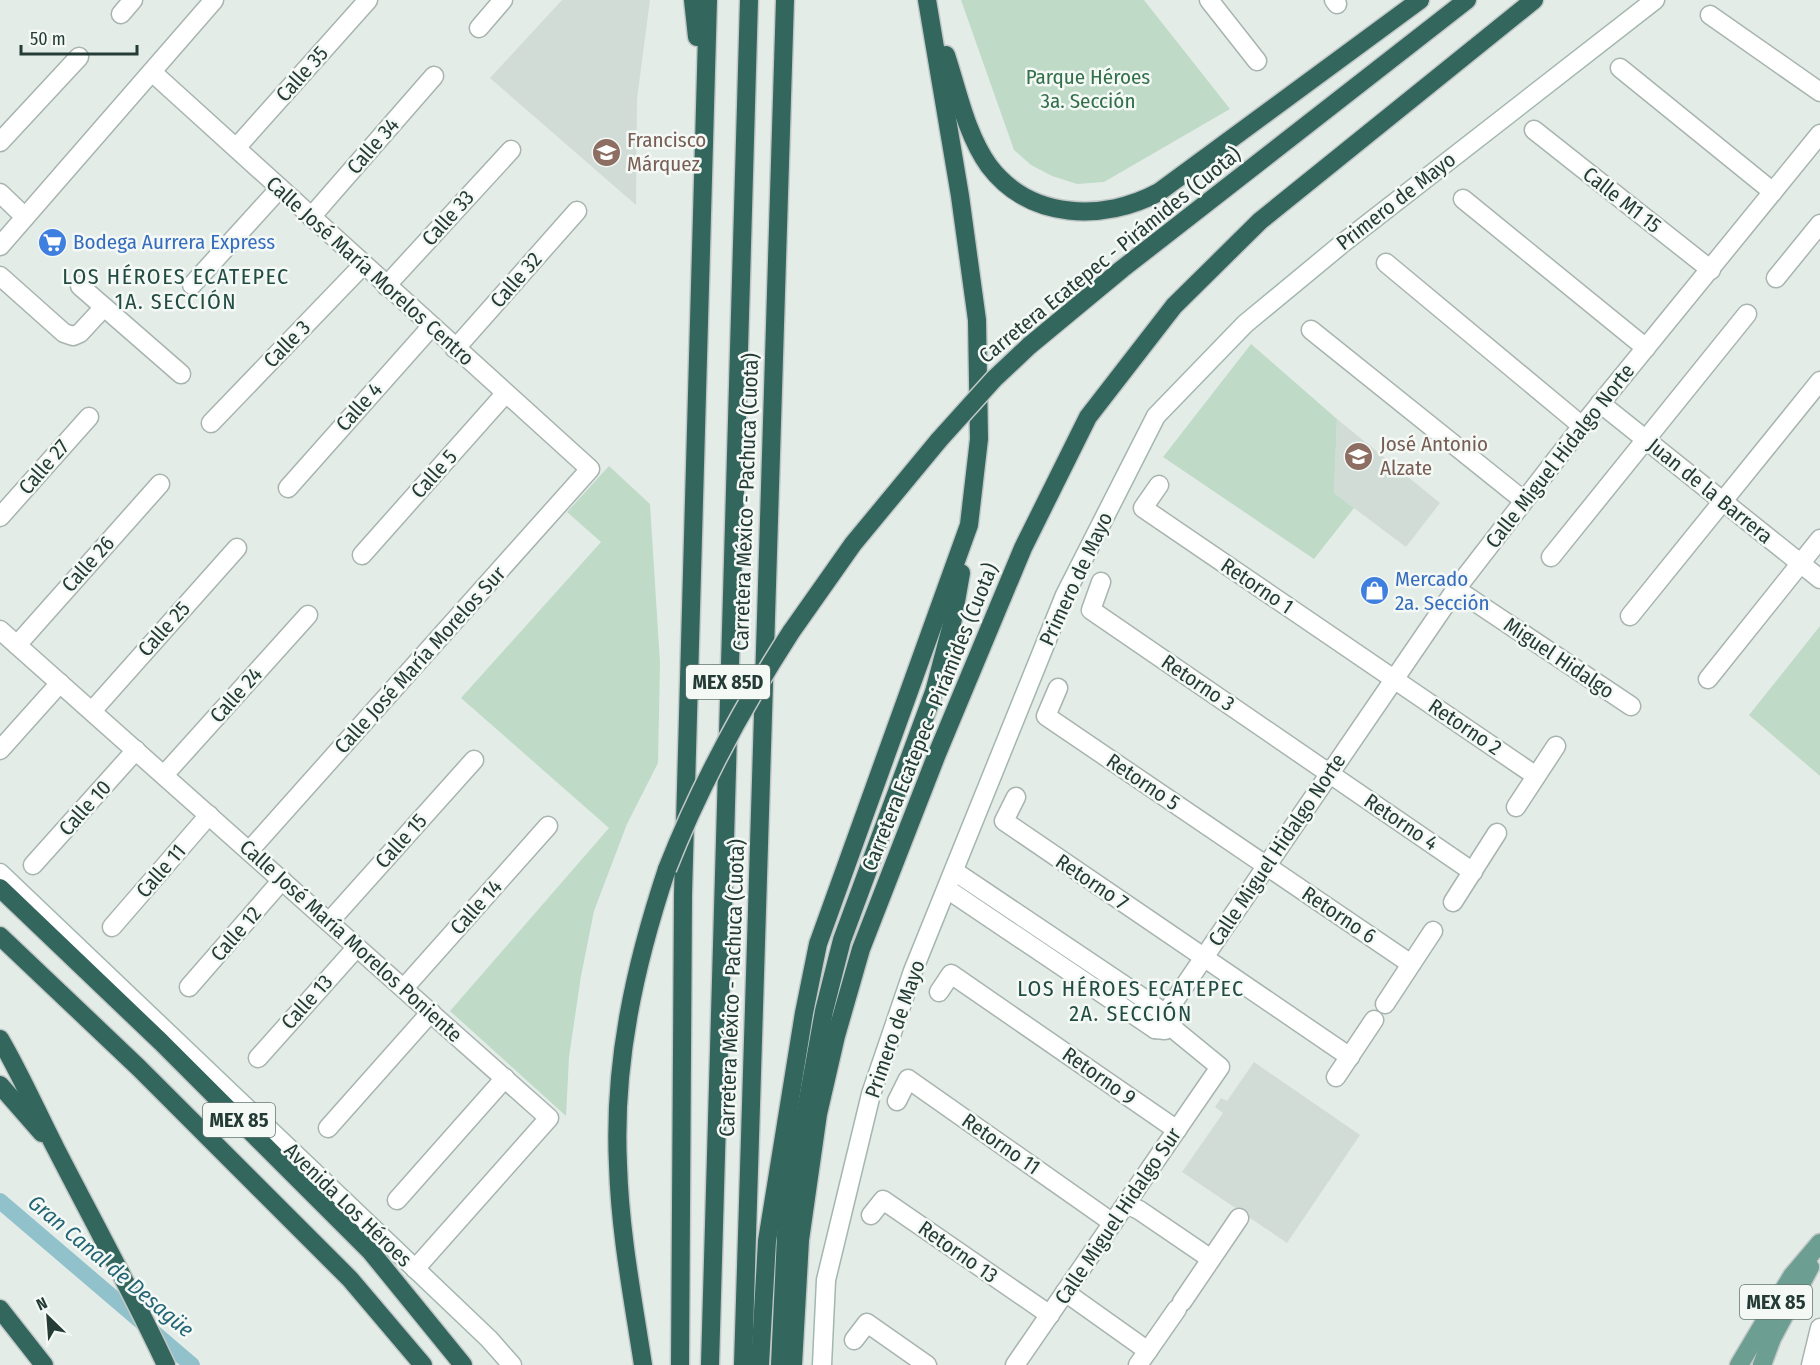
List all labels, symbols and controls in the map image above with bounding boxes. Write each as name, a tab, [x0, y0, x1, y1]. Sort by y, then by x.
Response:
scale bar	[21, 18, 136, 56]
text: 50 m	[30, 28, 66, 50]
street label: Calle 35	[270, 41, 334, 107]
park label: Parque Héroes 3a. Sección	[1026, 64, 1150, 114]
street label: Calle 34	[341, 112, 405, 180]
place label: Francisco Márquez	[627, 127, 706, 177]
school or university icon: Francisco Márquez	[590, 136, 622, 168]
street label: Carretera Ecatepec - Pirámides (Cuota)	[974, 141, 1246, 369]
street label: Primero de Mayo	[1331, 146, 1461, 256]
street label: Calle M1 15	[1578, 161, 1666, 239]
street label: Calle José María Morelos Centro	[261, 171, 479, 371]
street label: Calle 33	[416, 185, 480, 251]
supermarket icon: Bodega Aurrera Express	[36, 226, 68, 258]
place label: Bodega Aurrera Express	[73, 229, 275, 255]
street label: Calle 32	[485, 247, 547, 313]
district label: LOS HÉROES ECATEPEC 1A. SECCIÓN	[62, 263, 290, 315]
street label: Calle 3	[258, 315, 316, 373]
street label: Carretera México - Pachuca (Cuota)	[728, 353, 764, 651]
street label: Calle Miguel Hidalgo Norte	[1480, 359, 1640, 553]
street label: Calle 4	[330, 377, 388, 437]
place label: José Antonio Alzate	[1380, 431, 1488, 481]
street label: Juan de la Barrera	[1642, 433, 1778, 549]
street label: Calle 27	[13, 434, 75, 500]
school or university icon: José Antonio Alzate	[1343, 440, 1375, 472]
street label: Calle 5	[405, 444, 463, 504]
street label: Primero de Mayo	[1034, 508, 1118, 650]
street label: Calle 26	[56, 531, 120, 597]
street label: Retorno 1	[1216, 552, 1298, 620]
street label: Carretera Ecatepec - Pirámides (Cuota)	[856, 559, 1004, 875]
street label: Calle José María Morelos Sur	[329, 560, 511, 759]
place label: Mercado 2a. Sección	[1395, 566, 1490, 616]
shop icon: Mercado 2a. Sección	[1358, 575, 1390, 607]
street label: Calle 25	[132, 596, 196, 662]
street label: Miguel Hidalgo	[1499, 612, 1619, 704]
street label: Retorno 3	[1156, 649, 1240, 717]
street label: Calle 24	[204, 662, 268, 728]
road number: MEX 85D	[686, 665, 770, 699]
street label: Retorno 2	[1423, 693, 1507, 761]
street label: Retorno 5	[1101, 748, 1185, 816]
street label: Calle Miguel Hidalgo Norte	[1203, 749, 1351, 951]
street label: Calle 10	[53, 775, 117, 841]
street label: Retorno 4	[1359, 788, 1443, 856]
street label: Calle 15	[370, 808, 432, 874]
street label: Calle José María Morelos Poniente	[234, 834, 468, 1048]
street label: Calle 11	[131, 839, 191, 903]
street label: Carretera México - Pachuca (Cuota)	[714, 839, 750, 1137]
street label: Retorno 7	[1051, 848, 1133, 916]
street label: Calle 14	[445, 874, 507, 940]
street label: Retorno 6	[1297, 881, 1381, 949]
street label: Calle 12	[205, 901, 267, 967]
street label: Primero de Mayo	[859, 957, 931, 1101]
street label: Calle 13	[276, 969, 338, 1035]
district label: LOS HÉROES ECATEPEC 2A. SECCIÓN	[1017, 975, 1245, 1027]
street label: Retorno 9	[1057, 1041, 1141, 1111]
road number: MEX 85	[203, 1103, 275, 1137]
street label: Retorno 11	[957, 1108, 1045, 1180]
street label: Calle Miguel Hidalgo Sur	[1049, 1122, 1187, 1309]
street label: Avenida Los Héroes	[279, 1137, 417, 1273]
water label: Gran Canal de Desagüe	[23, 1189, 199, 1343]
street label: Retorno 13	[913, 1215, 1003, 1289]
road number: MEX 85	[1740, 1285, 1812, 1319]
north arrow	[18, 1287, 78, 1347]
text: N	[34, 1293, 50, 1314]

